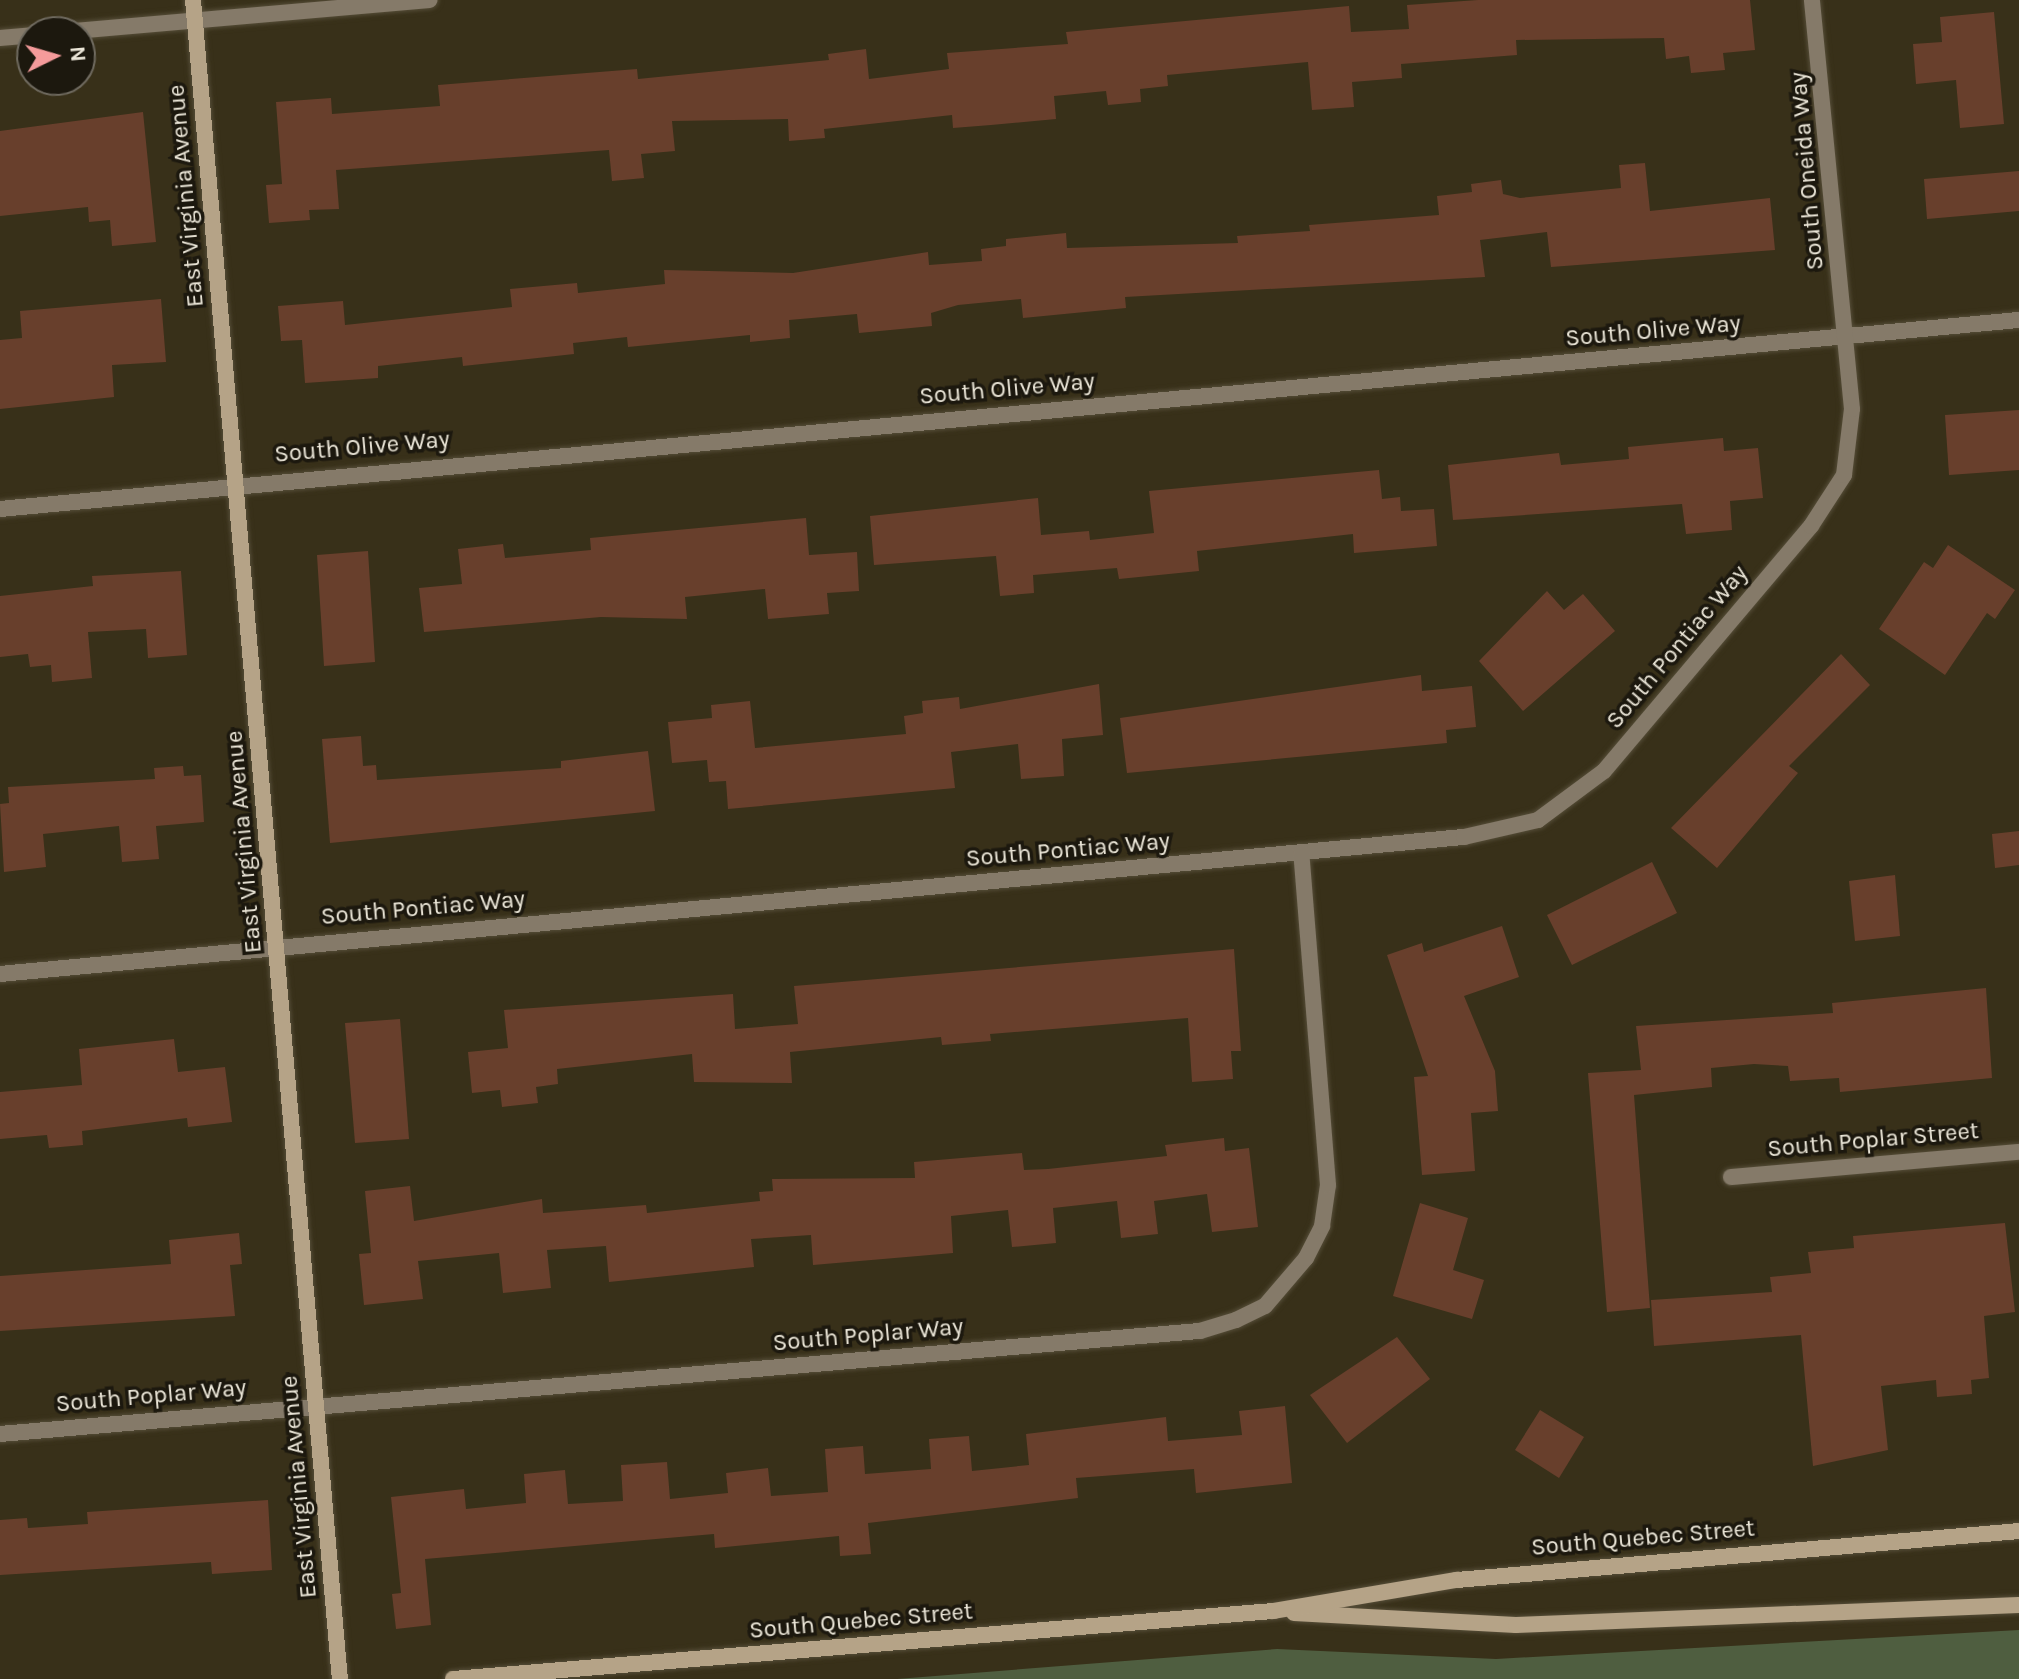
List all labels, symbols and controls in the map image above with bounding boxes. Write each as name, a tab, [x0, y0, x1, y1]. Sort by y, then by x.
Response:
north arrow	[16, 16, 96, 96]
text: N	[64, 45, 92, 63]
street label: South Oneida Way	[1784, 71, 1830, 271]
street label: East Virginia Avenue	[162, 84, 210, 308]
street label: South Olive Way	[1564, 309, 1742, 353]
street label: South Olive Way	[918, 367, 1096, 411]
street label: South Olive Way	[273, 425, 451, 469]
street label: South Pontiac Way	[1600, 559, 1754, 735]
street label: East Virginia Avenue	[220, 730, 268, 954]
street label: South Pontiac Way	[965, 827, 1171, 873]
street label: South Pontiac Way	[320, 885, 526, 931]
street label: South Poplar Street	[1766, 1116, 1980, 1164]
street label: South Poplar Way	[772, 1312, 964, 1358]
street label: South Poplar Way	[55, 1373, 247, 1419]
street label: East Virginia Avenue	[275, 1375, 323, 1599]
street label: South Quebec Street	[1530, 1514, 1756, 1562]
street label: South Quebec Street	[748, 1597, 974, 1645]

